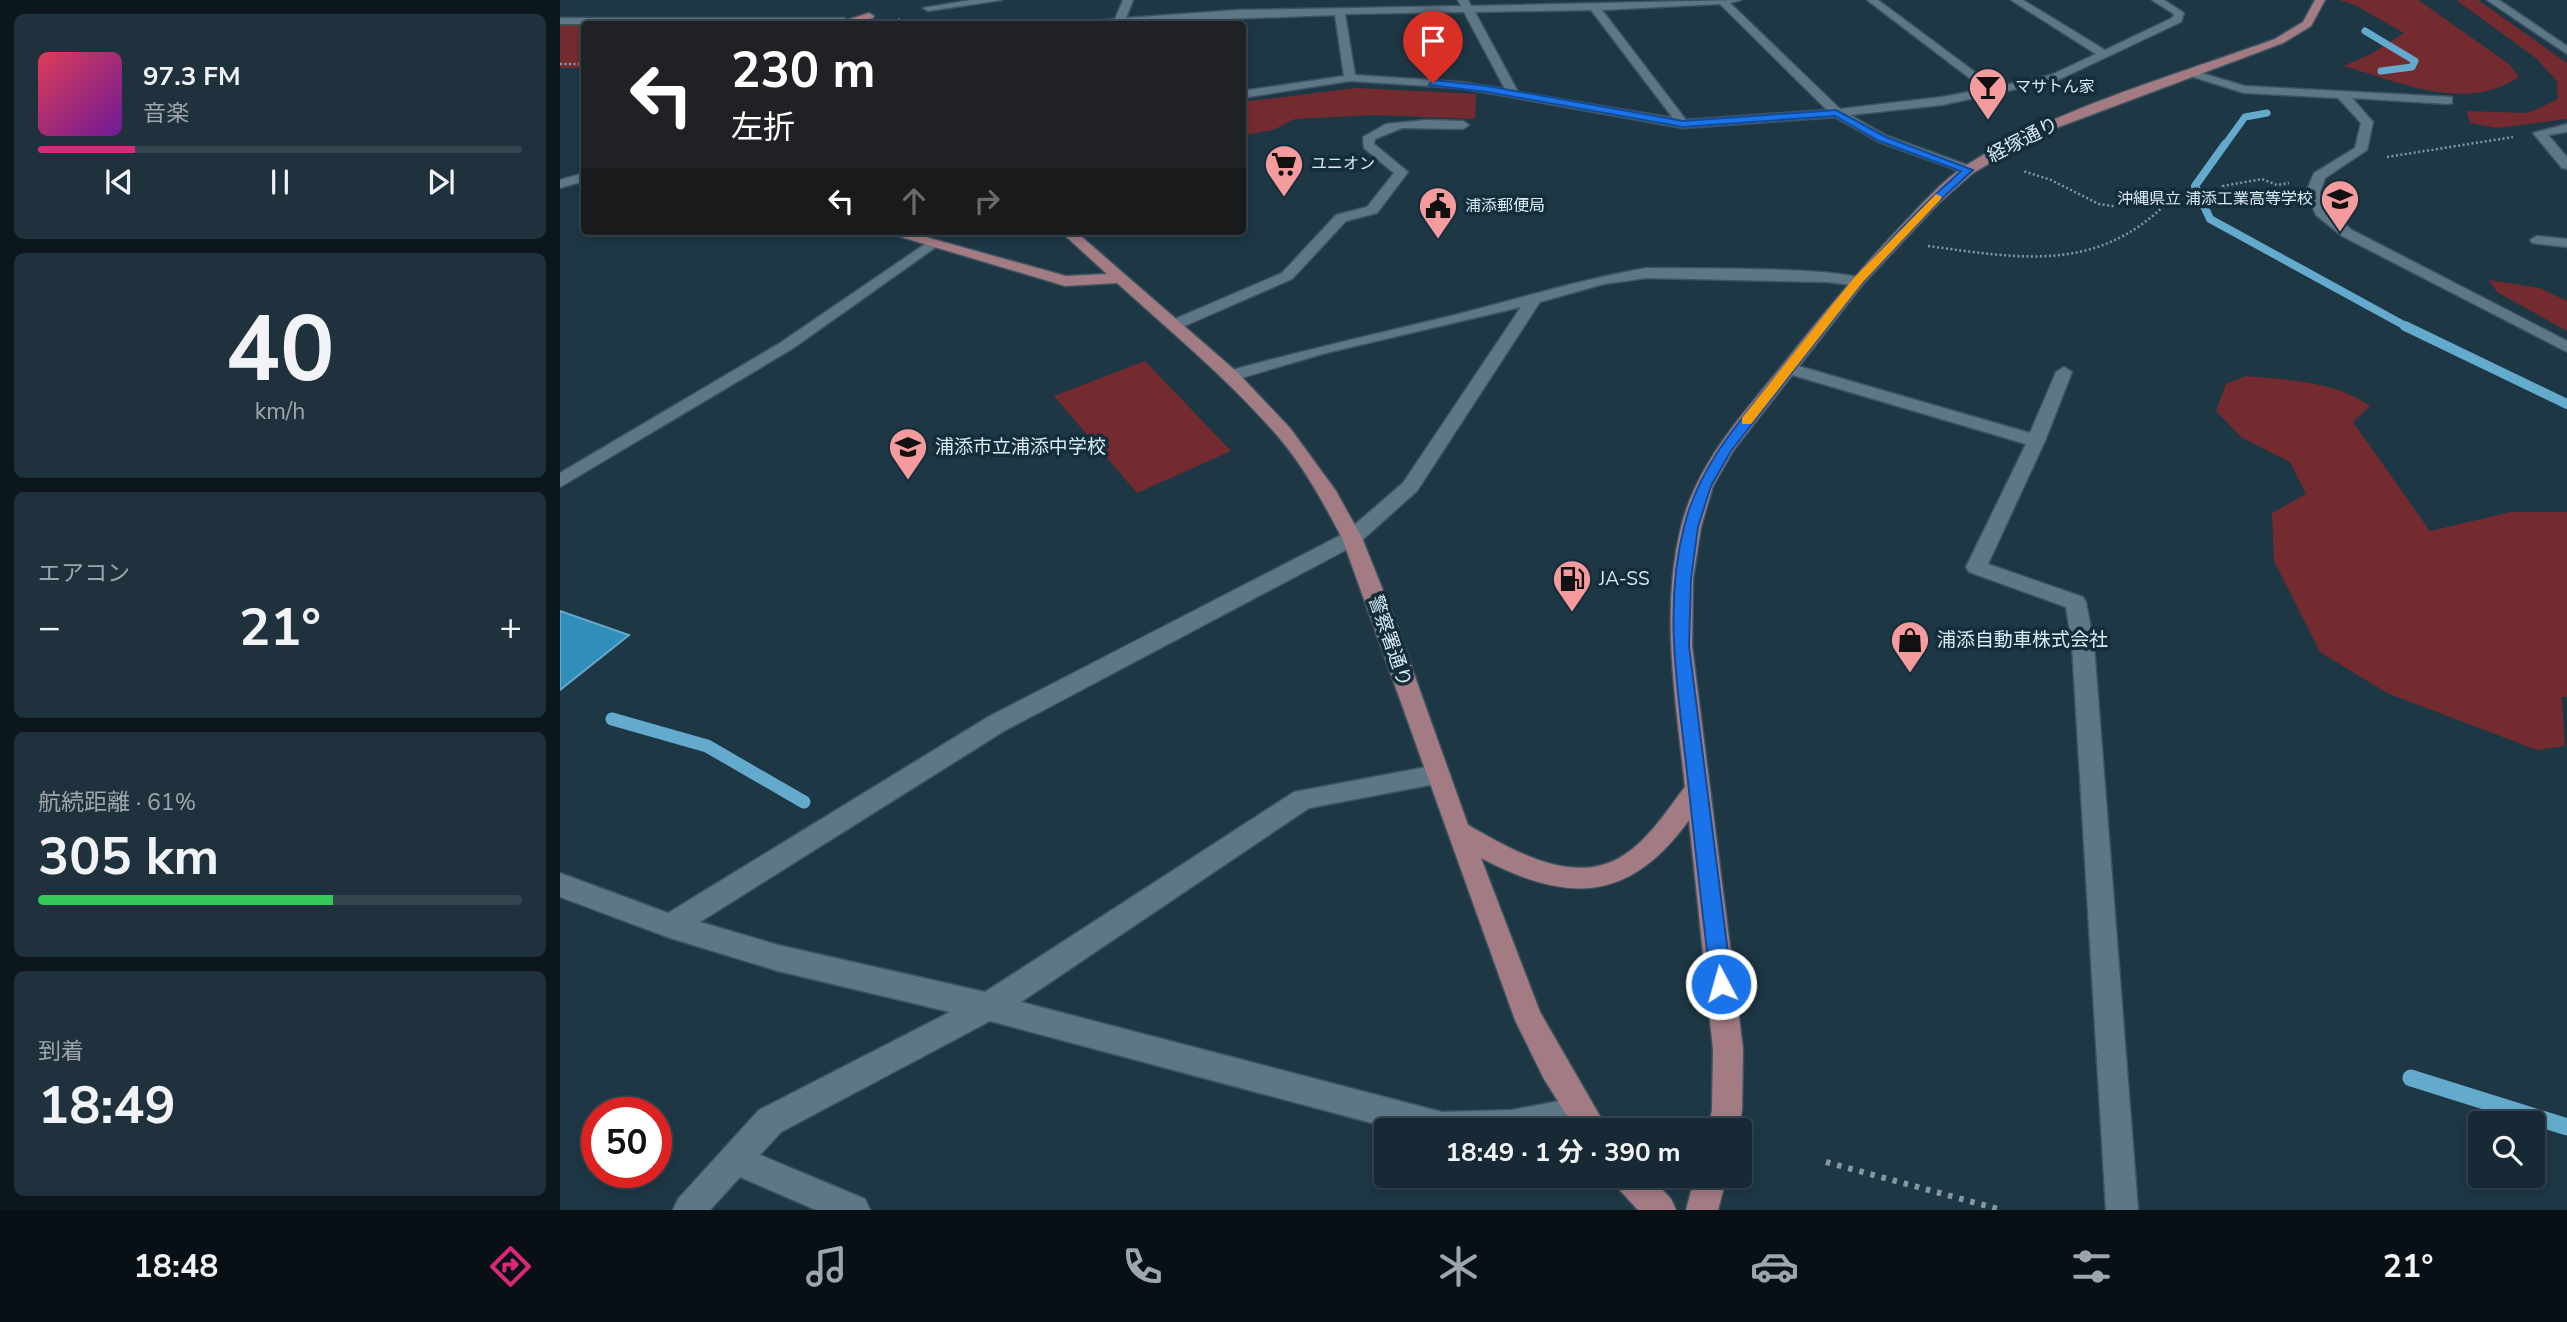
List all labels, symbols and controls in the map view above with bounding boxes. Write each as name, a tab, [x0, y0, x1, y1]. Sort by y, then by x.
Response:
pin	[1403, 11, 1463, 83]
icon: arrive	[1414, 22, 1452, 60]
text: 230 m	[731, 37, 875, 104]
icon: left	[616, 49, 707, 140]
text: 97.3 FM	[143, 59, 240, 94]
bar icon: マサトん家	[1967, 66, 2009, 121]
place label: マサトん家	[2015, 76, 2095, 98]
text: 音楽	[143, 98, 189, 129]
text: 左折	[731, 106, 795, 149]
street label: 経塚通り	[1983, 111, 2063, 169]
supermarket icon: ユニオン	[1263, 143, 1305, 198]
place label: ユニオン	[1311, 153, 1375, 175]
icon: previous	[100, 163, 138, 201]
icon: pause	[261, 163, 299, 201]
icon: next	[422, 163, 460, 201]
school or university icon: 沖縄県立 浦添工業高等学校	[2319, 178, 2361, 233]
icon: left	[822, 182, 860, 220]
icon: ahead	[895, 182, 933, 220]
icon: right	[968, 182, 1006, 220]
public building icon: 浦添郵便局	[1417, 185, 1459, 240]
place label: 沖縄県立 浦添工業高等学校	[2117, 188, 2313, 210]
place label: 浦添郵便局	[1465, 195, 1545, 217]
text: 40	[225, 288, 335, 412]
text: km/h	[255, 396, 305, 427]
school or university icon: 浦添市立浦添中学校	[887, 426, 929, 481]
place label: 浦添市立浦添中学校	[935, 434, 1106, 460]
text: エアコン	[38, 558, 130, 589]
fuel station icon: JA-SS	[1551, 558, 1593, 613]
place label: JA-SS	[1598, 566, 1650, 592]
text: 21°	[239, 592, 321, 663]
street label: 警察署通り	[1362, 592, 1418, 690]
text: −	[38, 602, 61, 653]
text: +	[499, 602, 522, 653]
shop icon: 浦添自動車株式会社	[1889, 619, 1931, 674]
place label: 浦添自動車株式会社	[1937, 627, 2108, 653]
text: 航続距離 · 61%	[38, 787, 196, 818]
text: 305 km	[38, 821, 219, 892]
position arrow	[1684, 947, 1758, 1021]
text: 到着	[38, 1036, 84, 1067]
text: 18:49	[38, 1070, 176, 1141]
speed limit sign: 50	[581, 1097, 672, 1188]
map controls	[2468, 1111, 2545, 1188]
button: search	[2468, 1111, 2545, 1188]
text: 18:49 · 1 分 · 390 m	[1445, 1135, 1681, 1170]
icon: directions	[486, 1242, 535, 1291]
icon: music	[802, 1242, 851, 1291]
icon: phone	[1118, 1242, 1167, 1291]
icon: climate	[1434, 1242, 1483, 1291]
icon: car	[1750, 1242, 1799, 1291]
icon: filters	[2067, 1242, 2116, 1291]
text: 18:48	[134, 1245, 218, 1288]
text: 21°	[2383, 1245, 2433, 1288]

